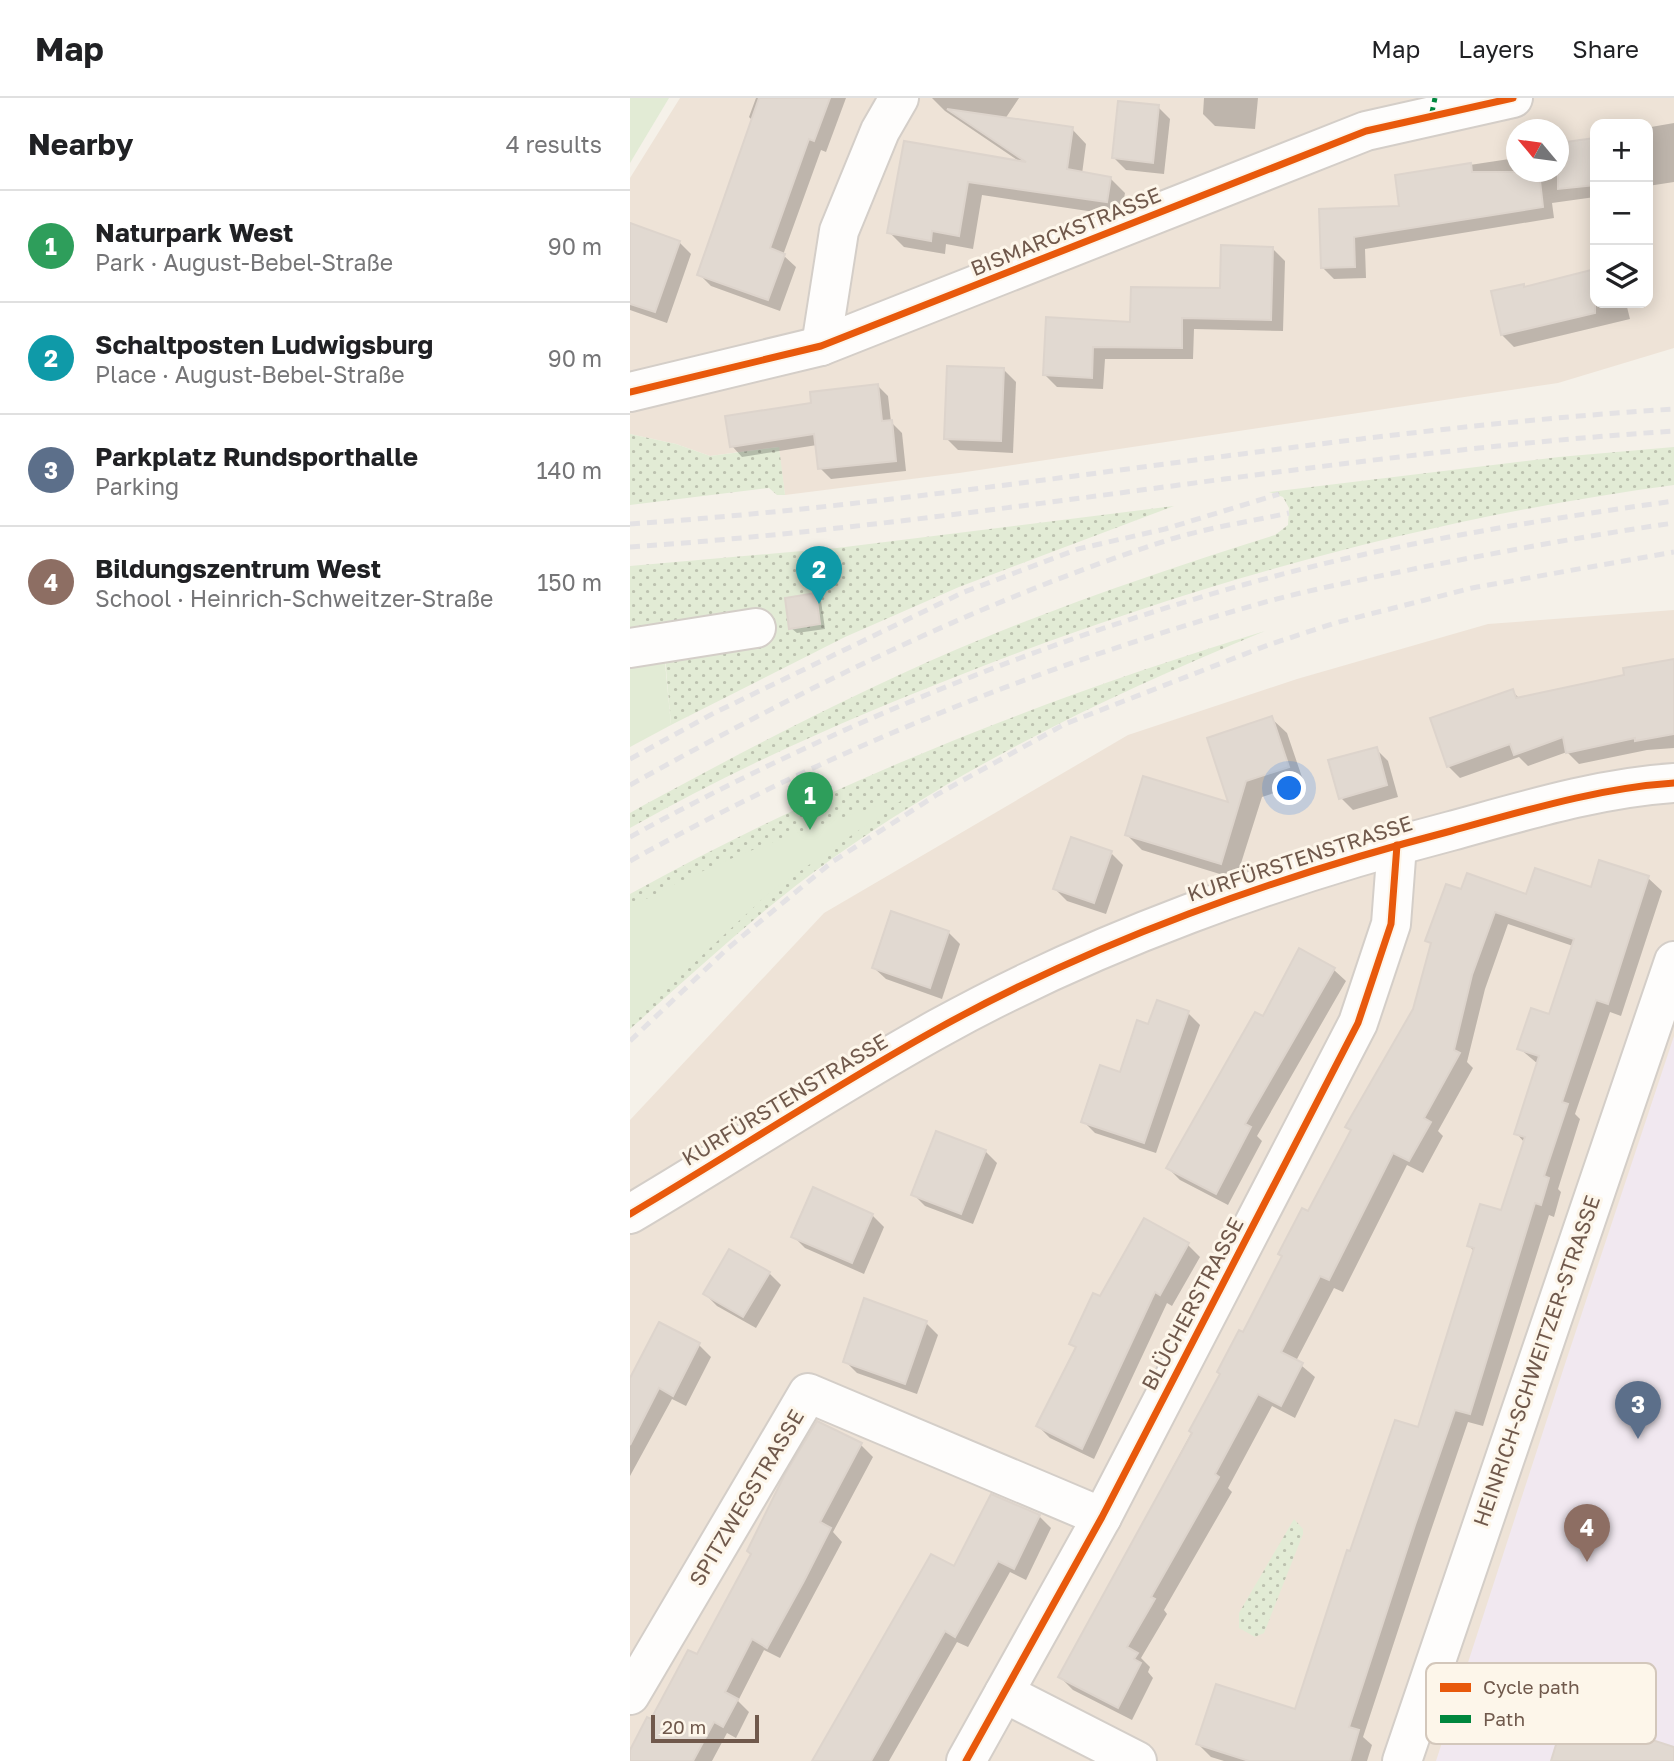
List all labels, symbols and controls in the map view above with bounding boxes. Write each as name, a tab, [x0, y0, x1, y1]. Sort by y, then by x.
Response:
text: Map	[35, 29, 104, 68]
text: Map	[1371, 34, 1420, 63]
text: Layers	[1458, 34, 1534, 63]
text: Share	[1572, 34, 1639, 63]
north arrow	[1506, 119, 1569, 182]
map controls	[1590, 119, 1653, 308]
button: +	[1590, 119, 1653, 182]
text: Nearby	[28, 126, 133, 162]
text: 4 results	[506, 130, 602, 158]
street label: BISMARCKSTRASSE	[967, 181, 1165, 281]
button: −	[1590, 182, 1653, 245]
text: Naturpark West	[95, 217, 294, 248]
text: 1	[45, 232, 57, 260]
text: 90 m	[548, 232, 602, 260]
button: layers	[1590, 245, 1653, 308]
text: Park · August-Bebel-Straße	[95, 248, 393, 276]
text: Schaltposten Ludwigsburg	[95, 329, 433, 360]
text: 2	[44, 344, 58, 372]
text: 90 m	[548, 344, 602, 372]
text: Place · August-Bebel-Straße	[95, 360, 405, 388]
text: Parkplatz Rundsporthalle	[95, 441, 418, 472]
text: 3	[44, 456, 58, 484]
text: 140 m	[536, 456, 602, 484]
text: Parking	[95, 472, 179, 500]
pin: 2	[796, 546, 842, 604]
text: Bildungszentrum West	[95, 553, 381, 584]
text: 4	[44, 568, 58, 596]
text: 150 m	[537, 568, 602, 596]
text: School · Heinrich-Schweitzer-Straße	[95, 584, 493, 612]
your location	[1272, 771, 1306, 805]
pin: 1	[787, 772, 833, 830]
street label: KURFÜRSTENSTRASSE	[1184, 809, 1416, 907]
street label: KURFÜRSTENSTRASSE	[677, 1027, 892, 1171]
street label: HEINRICH-SCHWEITZER-STRASSE	[1467, 1192, 1605, 1530]
street label: BLÜCHERSTRASSE	[1136, 1213, 1249, 1394]
pin: 3	[1615, 1381, 1661, 1439]
street label: SPITZWEGSTRASSE	[683, 1405, 809, 1590]
pin: 4	[1564, 1504, 1610, 1562]
legend	[1426, 1663, 1656, 1744]
text: Cycle path	[1483, 1675, 1580, 1698]
text: Path	[1483, 1707, 1525, 1730]
scale bar	[651, 1712, 760, 1744]
text: 20 m	[662, 1715, 706, 1738]

